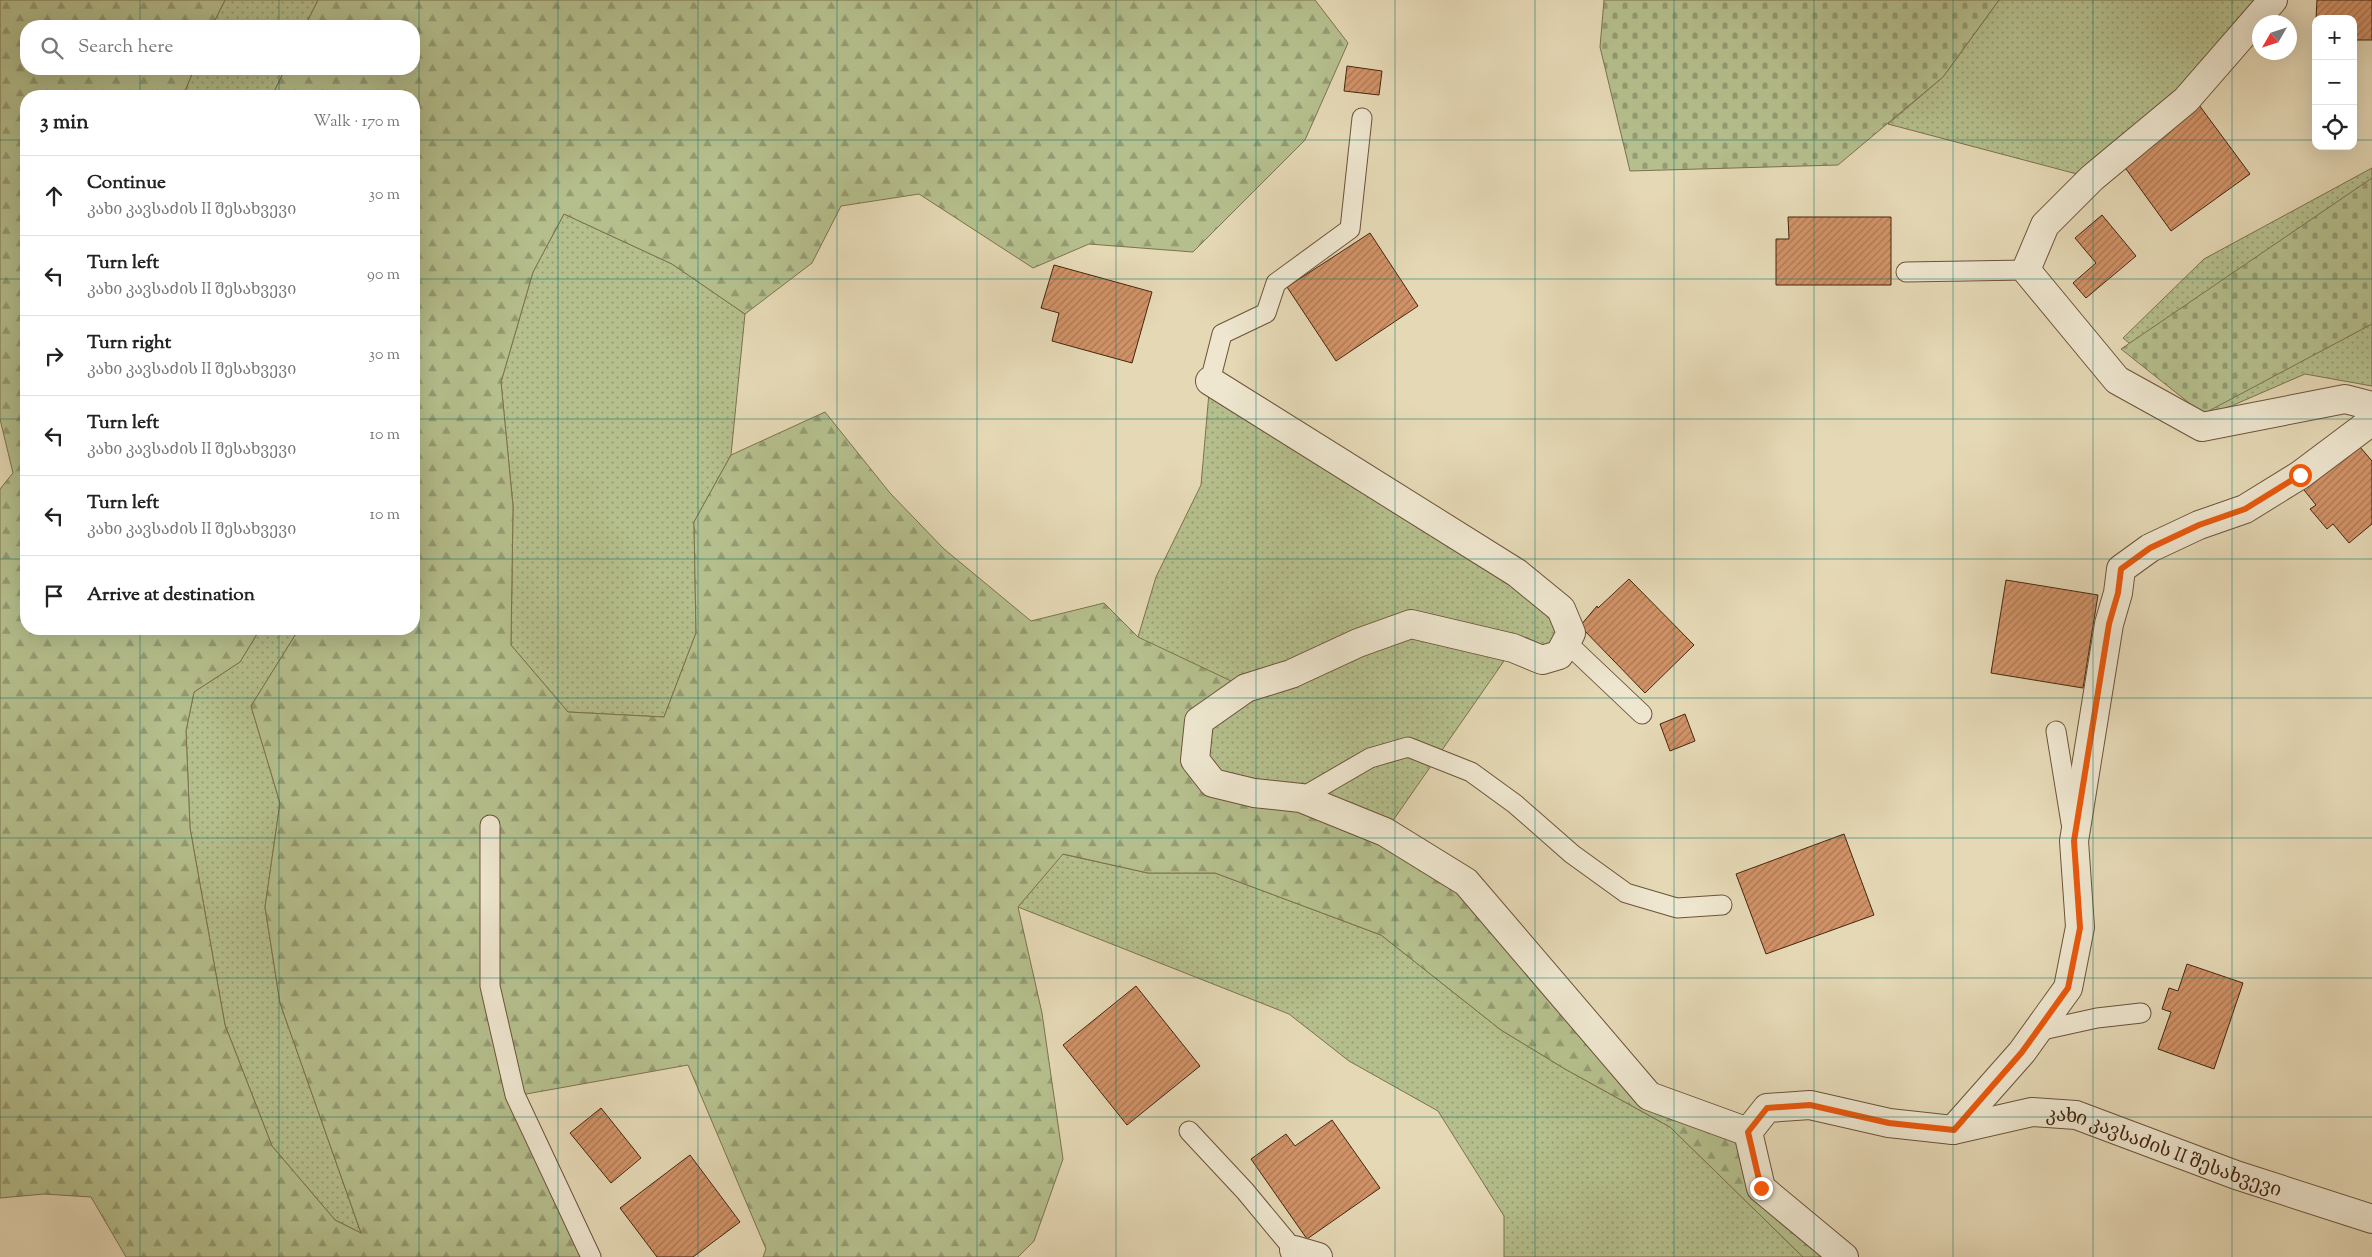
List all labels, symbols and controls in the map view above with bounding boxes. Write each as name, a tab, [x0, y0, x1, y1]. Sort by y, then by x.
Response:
north arrow	[2252, 15, 2297, 60]
map controls	[2312, 15, 2357, 150]
button: +	[2312, 15, 2357, 60]
search box	[20, 20, 420, 75]
icon: search	[38, 34, 66, 62]
text: Search here	[78, 34, 173, 61]
button: −	[2312, 60, 2357, 105]
button: locate	[2312, 105, 2357, 150]
text: 3 min	[40, 108, 89, 138]
text: Walk · 170 m	[313, 111, 400, 134]
text: Continue	[87, 170, 166, 197]
icon: ahead	[40, 182, 68, 210]
text: 30 m	[369, 184, 400, 207]
text: კახი კავსაძის II შესახვევი	[87, 199, 296, 222]
text: Turn left	[87, 250, 159, 277]
icon: left	[40, 262, 68, 290]
text: 90 m	[367, 264, 400, 287]
text: კახი კავსაძის II შესახვევი	[87, 279, 296, 302]
text: Turn right	[87, 330, 171, 357]
icon: right	[40, 342, 68, 370]
text: 30 m	[369, 344, 400, 367]
text: კახი კავსაძის II შესახვევი	[87, 359, 296, 382]
text: Turn left	[87, 410, 159, 437]
icon: left	[40, 422, 68, 450]
text: 10 m	[370, 424, 400, 447]
text: კახი კავსაძის II შესახვევი	[87, 439, 296, 462]
route start	[2289, 464, 2312, 487]
text: Turn left	[87, 490, 159, 517]
icon: left	[40, 502, 68, 530]
text: 10 m	[370, 504, 400, 527]
text: კახი კავსაძის II შესახვევი	[87, 519, 296, 542]
icon: arrive	[40, 582, 68, 610]
text: Arrive at destination	[87, 582, 255, 609]
street label: კახი კავსაძის II შესახვევი	[2045, 1102, 2285, 1205]
route end	[1750, 1177, 1773, 1200]

